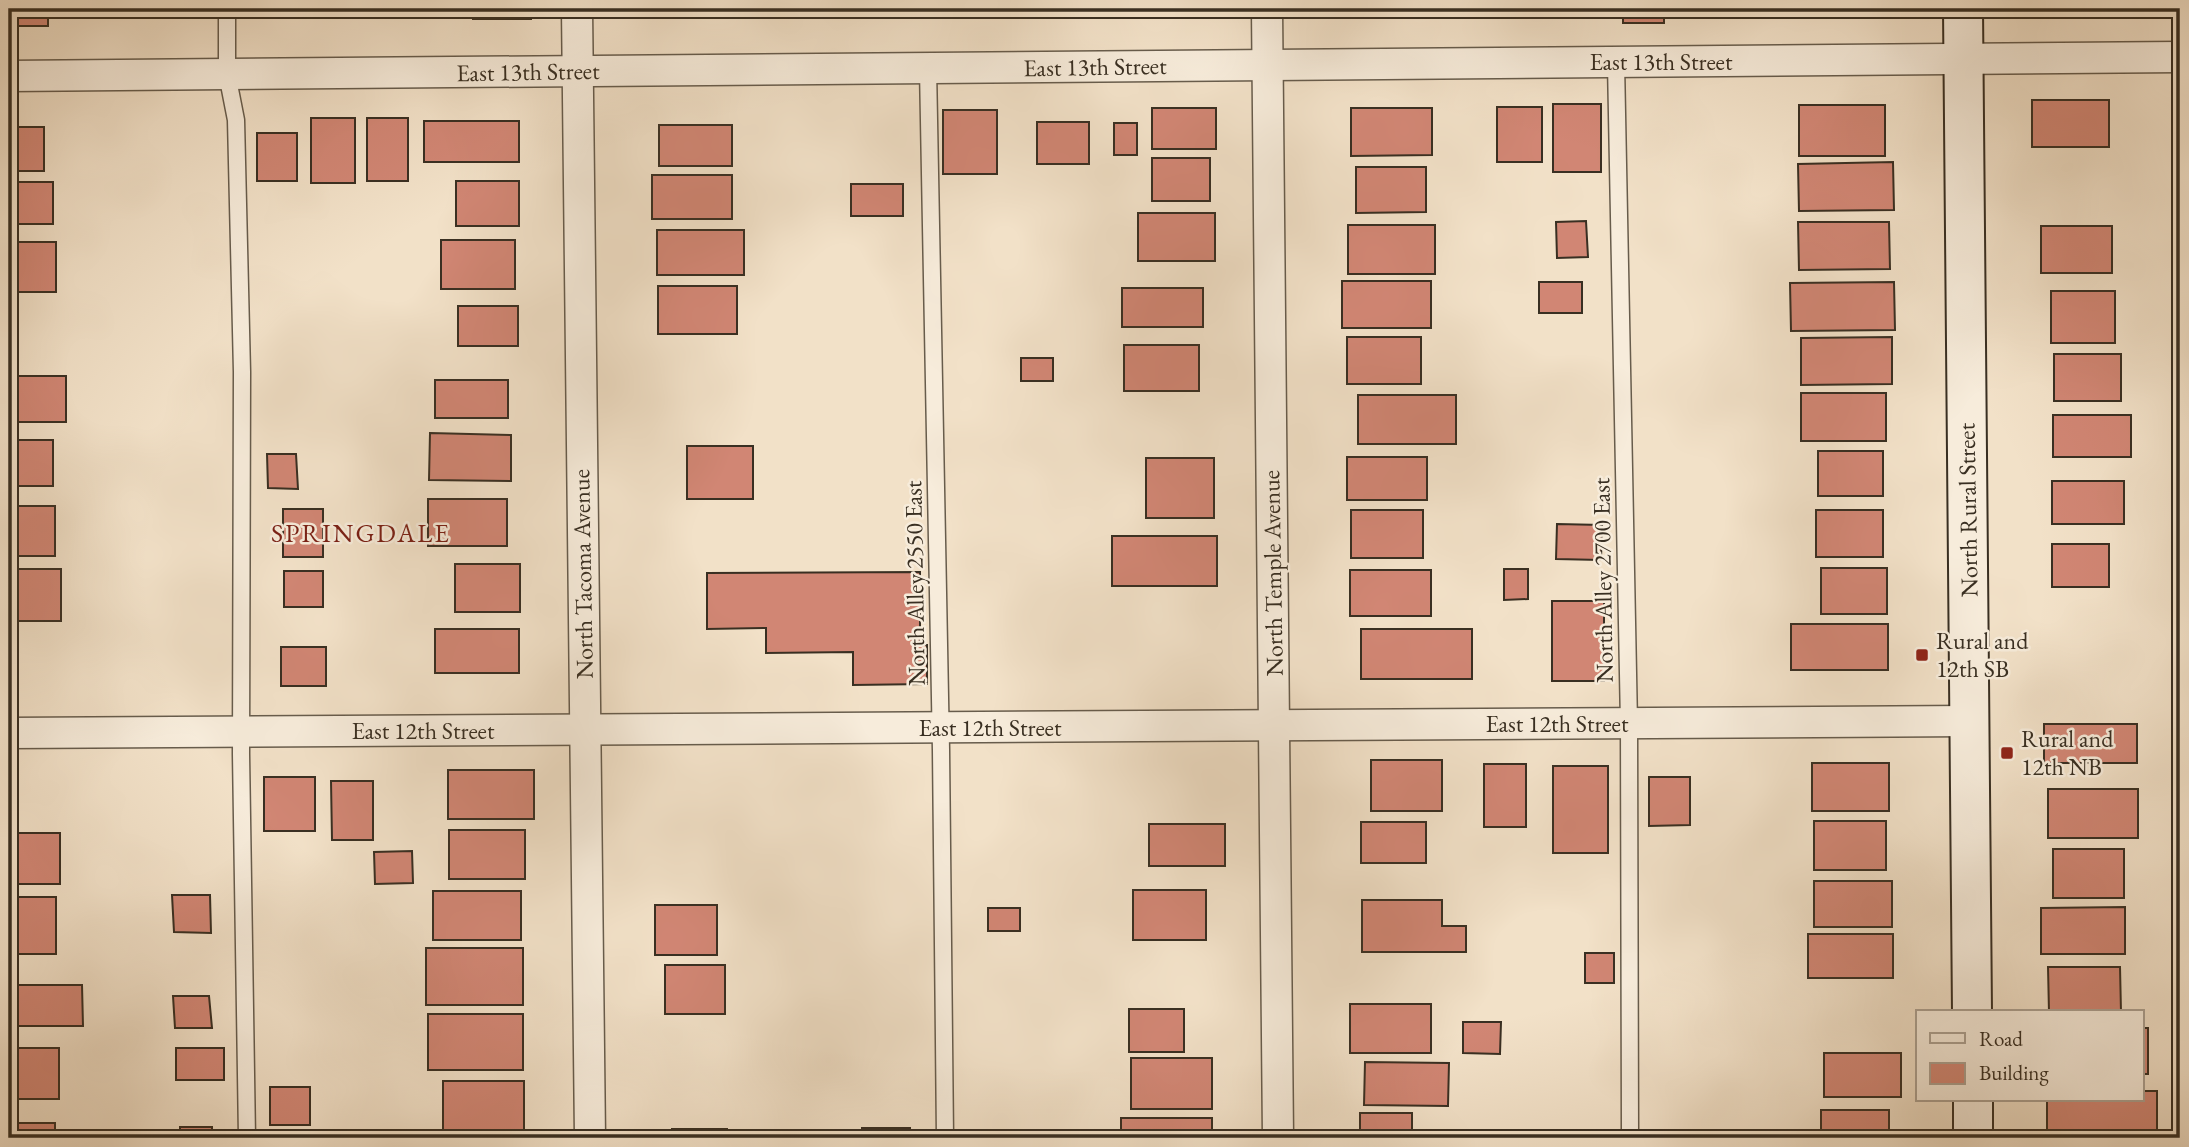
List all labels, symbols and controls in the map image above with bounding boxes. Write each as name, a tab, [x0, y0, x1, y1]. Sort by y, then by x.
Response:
street label: East 13th Street	[1589, 46, 1733, 77]
street label: East 13th Street	[1023, 50, 1167, 83]
street label: East 13th Street	[456, 55, 600, 88]
street label: North Rural Street	[1950, 422, 1985, 597]
street label: North Tacoma Avenue	[565, 469, 600, 679]
street label: North Temple Avenue	[1255, 470, 1290, 676]
street label: North Alley 2700 East	[1585, 477, 1620, 683]
street label: North Alley 2550 East	[897, 480, 932, 686]
district label: SPRINGDALE	[271, 516, 451, 550]
place label: Rural and 12th SB	[1936, 625, 2029, 684]
marker: Rural and 12th SB	[1914, 647, 1930, 663]
street label: East 12th Street	[1485, 708, 1629, 739]
street label: East 12th Street	[918, 712, 1062, 743]
street label: East 12th Street	[351, 715, 495, 746]
place label: Rural and 12th NB	[2021, 723, 2114, 782]
marker: Rural and 12th NB	[1999, 745, 2015, 761]
legend	[1916, 1010, 2144, 1102]
text: Road	[1979, 1025, 2023, 1052]
text: Building	[1979, 1059, 2049, 1086]

